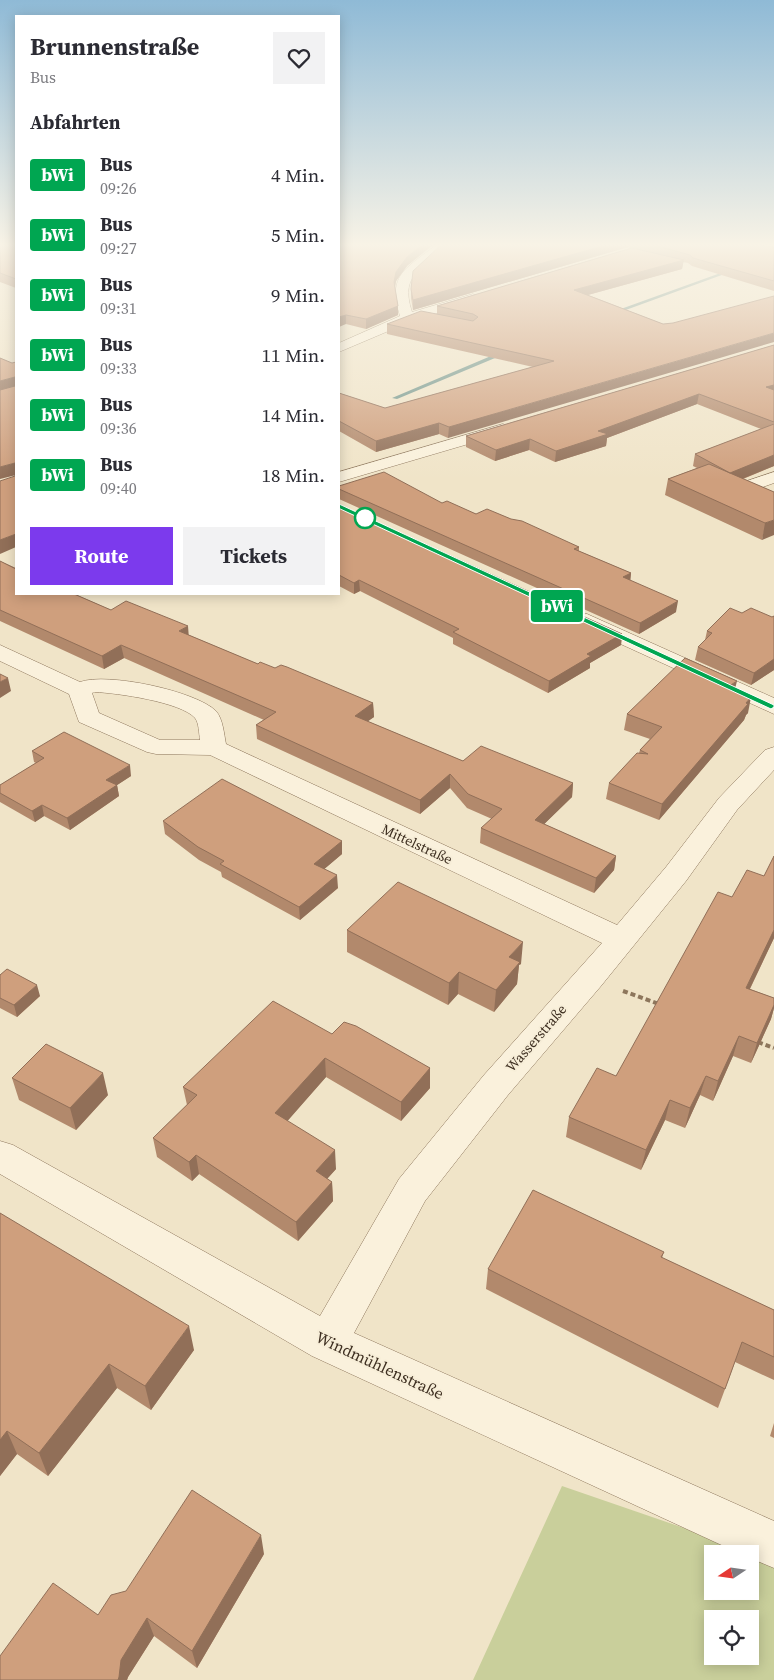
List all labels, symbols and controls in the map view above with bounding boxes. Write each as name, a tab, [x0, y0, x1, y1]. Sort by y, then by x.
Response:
text: Brunnenstraße	[30, 30, 199, 63]
button: heart	[273, 32, 325, 84]
text: Bus	[30, 66, 56, 88]
text: Abfahrten	[30, 109, 120, 135]
text: Bus	[100, 151, 132, 177]
text: bWi	[41, 162, 74, 187]
text: 4 Min.	[271, 162, 325, 188]
text: 09:26	[100, 177, 137, 199]
text: Bus	[100, 211, 132, 237]
text: bWi	[41, 222, 74, 247]
text: 5 Min.	[271, 222, 325, 248]
text: 09:27	[100, 237, 137, 259]
text: Bus	[100, 271, 132, 297]
text: bWi	[41, 282, 74, 307]
text: 9 Min.	[271, 282, 325, 308]
text: 09:31	[100, 297, 137, 319]
text: Bus	[100, 331, 132, 357]
text: bWi	[41, 342, 74, 367]
text: 11 Min.	[262, 342, 325, 368]
text: 09:33	[100, 357, 137, 379]
text: Bus	[100, 391, 132, 417]
text: bWi	[41, 402, 74, 427]
text: 14 Min.	[262, 402, 325, 428]
text: 09:36	[100, 417, 137, 439]
text: Bus	[100, 451, 132, 477]
text: bWi	[41, 462, 74, 487]
text: 18 Min.	[262, 462, 325, 488]
text: 09:40	[100, 477, 137, 499]
unlabelled marker	[354, 507, 376, 529]
button: Route	[30, 527, 173, 585]
button: Tickets	[183, 527, 325, 585]
line badge: bWi	[528, 590, 586, 622]
text: bWi	[541, 593, 573, 618]
street label: Mittelstraße	[378, 819, 456, 869]
street label: Wasserstraße	[501, 1000, 571, 1076]
street label: Windmühlenstraße	[312, 1326, 448, 1404]
north arrow	[704, 1545, 759, 1600]
map controls	[704, 1545, 759, 1665]
button: locate	[704, 1610, 759, 1665]

